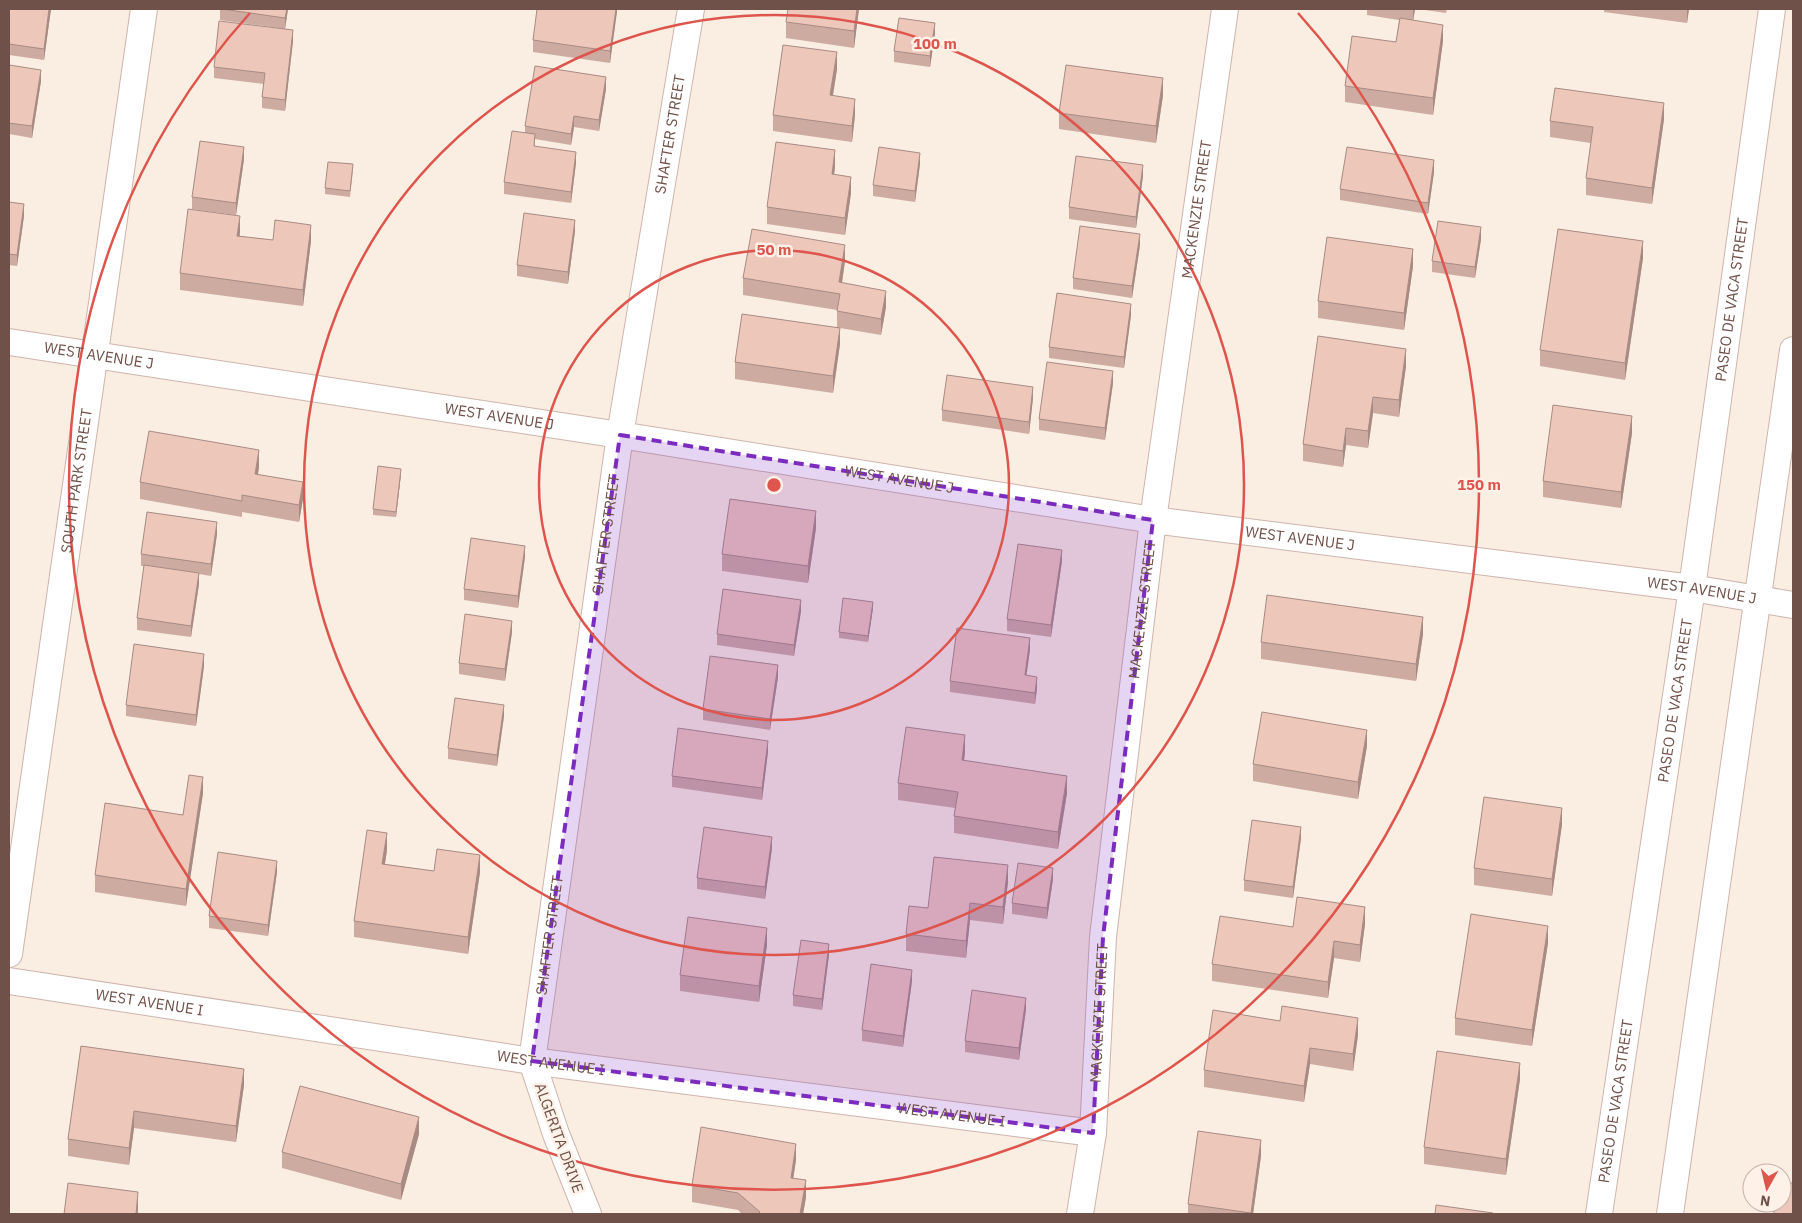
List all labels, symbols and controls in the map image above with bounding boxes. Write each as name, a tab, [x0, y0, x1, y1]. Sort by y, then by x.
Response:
text: 100 m	[913, 34, 957, 53]
street label: SHAFTER STREET	[650, 73, 689, 195]
street label: MACKENZIE STREET	[1177, 138, 1215, 280]
street label: PASEO DE VACA STREET	[1711, 216, 1752, 383]
text: 50 m	[757, 240, 791, 259]
street label: WEST AVENUE J	[43, 337, 155, 373]
street label: WEST AVENUE J	[443, 398, 555, 434]
street label: SOUTH PARK STREET	[56, 407, 96, 554]
street label: WEST AVENUE J	[843, 461, 956, 497]
street label: SHAFTER STREET	[588, 473, 623, 595]
text: 150 m	[1457, 475, 1501, 494]
centre of rings	[765, 476, 783, 494]
street label: WEST AVENUE J	[1244, 522, 1356, 554]
street label: MACKENZIE STREET	[1124, 539, 1160, 680]
street label: WEST AVENUE J	[1646, 572, 1758, 608]
street label: PASEO DE VACA STREET	[1653, 617, 1696, 784]
street label: SHAFTER STREET	[531, 874, 567, 996]
street label: MACKENZIE STREET	[1086, 943, 1112, 1083]
street label: WEST AVENUE I	[94, 984, 205, 1020]
street label: PASEO DE VACA STREET	[1594, 1018, 1637, 1184]
street label: WEST AVENUE I	[496, 1046, 606, 1079]
street label: ALGERITA DRIVE	[531, 1080, 588, 1195]
street label: WEST AVENUE I	[896, 1098, 1007, 1131]
north arrow	[1742, 1163, 1792, 1213]
text: N	[1759, 1191, 1771, 1210]

